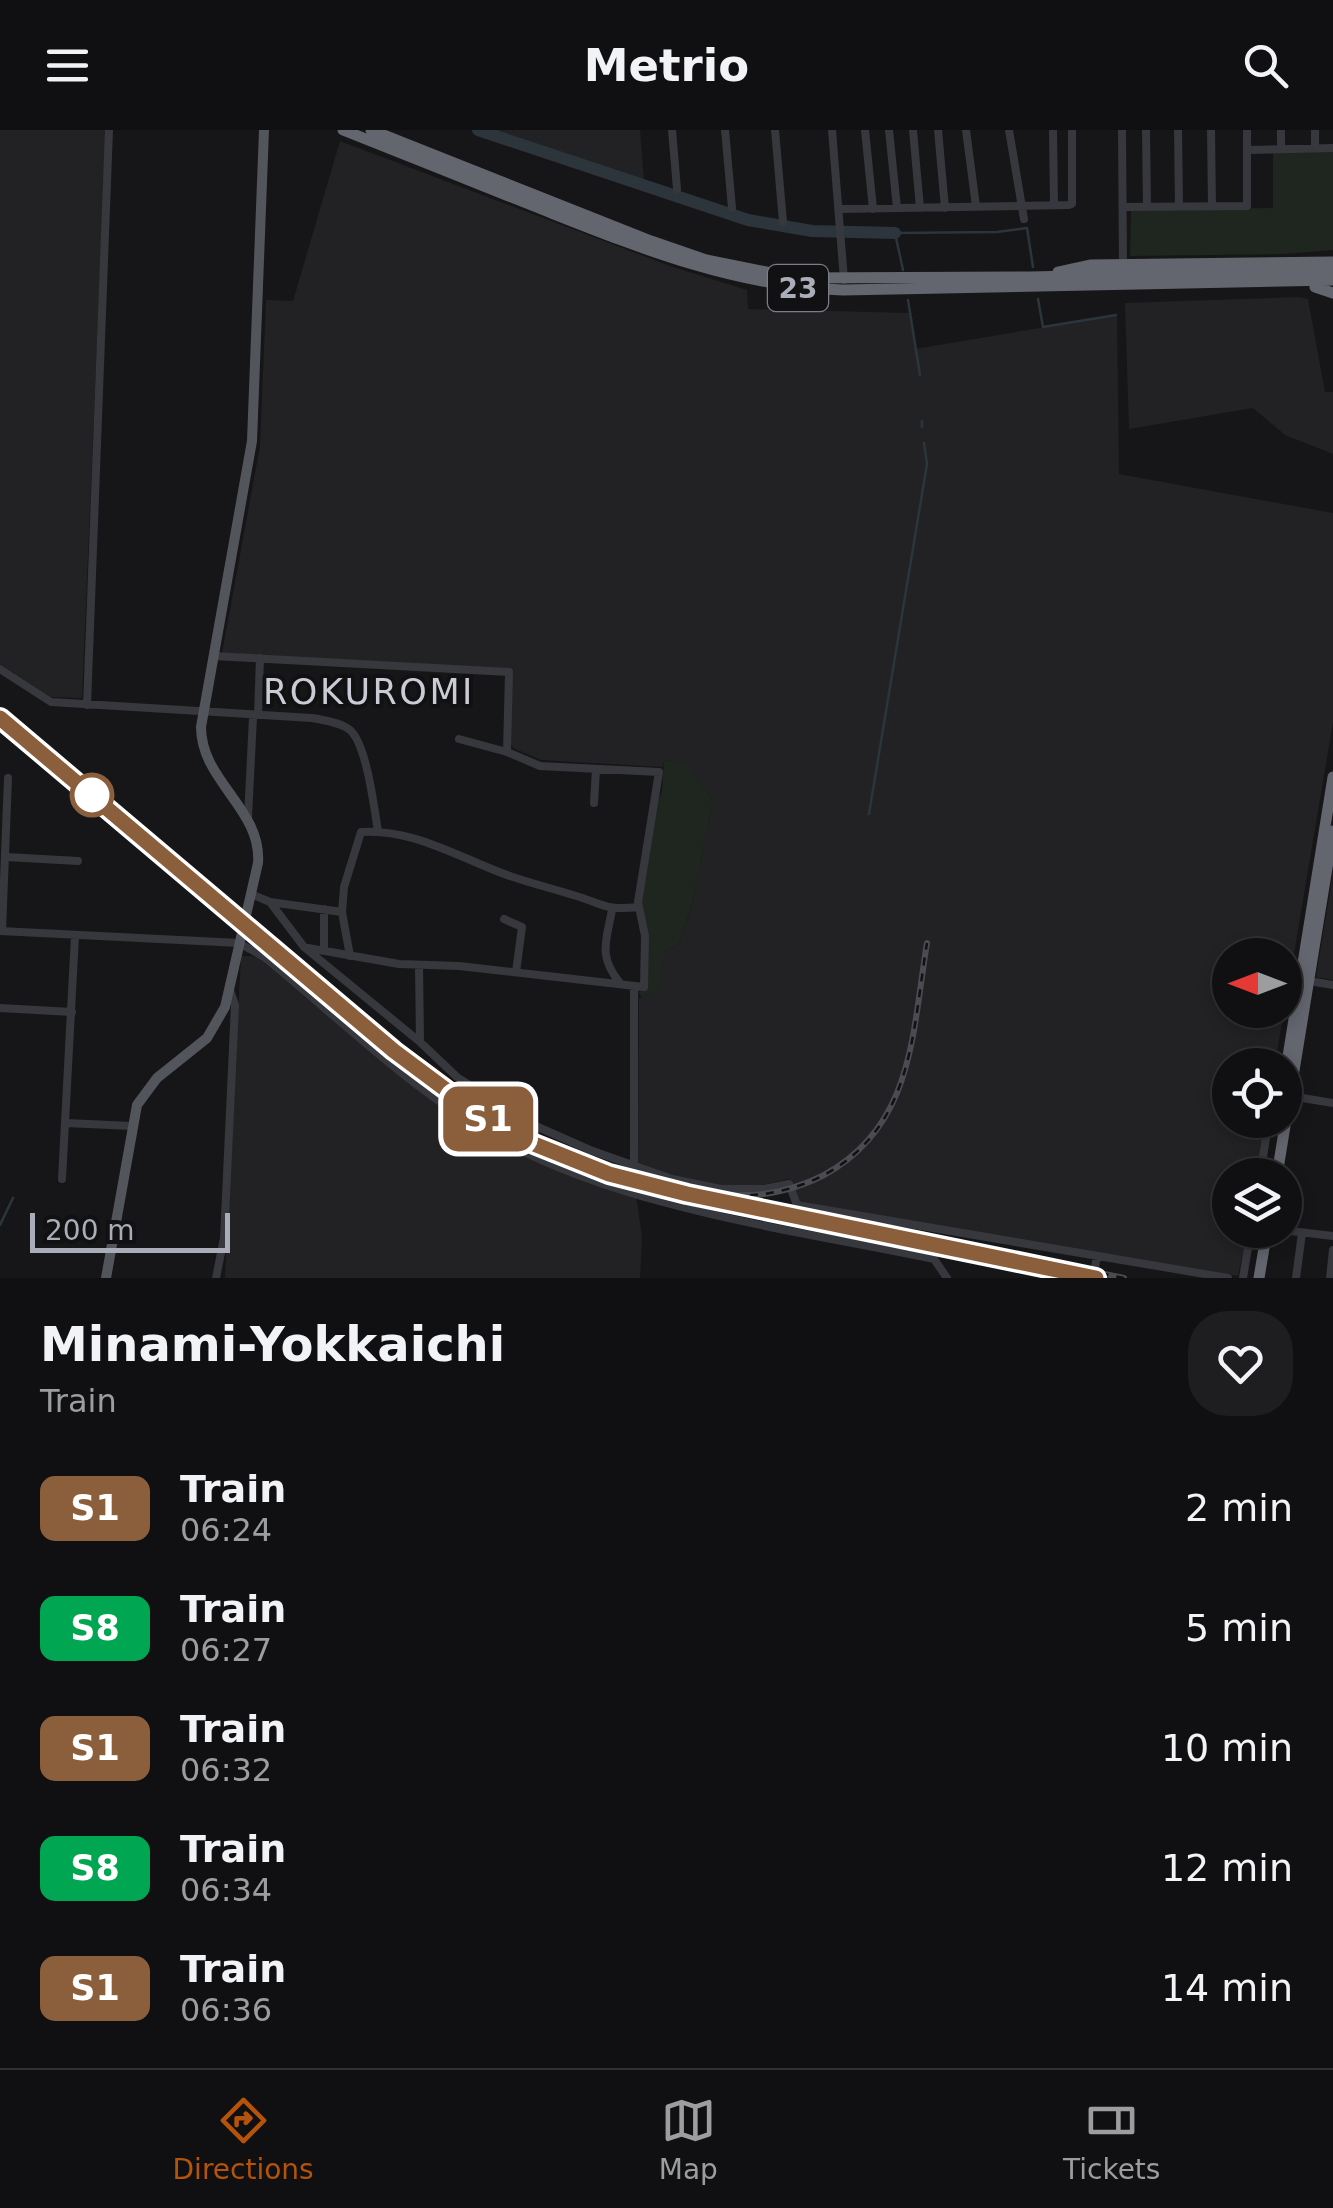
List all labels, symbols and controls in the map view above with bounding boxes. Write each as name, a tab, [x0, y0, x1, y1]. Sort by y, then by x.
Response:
icon: menu	[40, 38, 95, 93]
icon: search	[1238, 38, 1293, 93]
text: Metrio	[584, 39, 749, 92]
road number: 23	[768, 265, 828, 311]
district label: ROKUROMI	[263, 672, 475, 712]
unlabelled marker	[71, 774, 113, 816]
north arrow	[1212, 938, 1302, 1028]
map controls	[1212, 938, 1302, 1248]
button: locate	[1212, 1048, 1302, 1138]
line badge: S1	[443, 1086, 533, 1152]
text: S1	[463, 1099, 513, 1139]
button: layers	[1212, 1158, 1302, 1248]
scale bar	[30, 1208, 230, 1252]
text: 200 m	[45, 1214, 135, 1247]
button: heart	[1188, 1311, 1293, 1416]
text: Minami-Yokkaichi	[40, 1316, 505, 1372]
text: Train	[40, 1382, 117, 1420]
text: Train	[180, 1467, 286, 1511]
text: 2 min	[1185, 1486, 1293, 1530]
text: S1	[70, 1488, 120, 1528]
text: 06:24	[180, 1511, 272, 1549]
text: Train	[180, 1587, 286, 1631]
text: 5 min	[1185, 1606, 1293, 1650]
text: S8	[70, 1608, 120, 1648]
text: 06:27	[180, 1631, 272, 1669]
text: Train	[180, 1707, 286, 1751]
text: 10 min	[1161, 1726, 1293, 1770]
text: S1	[70, 1728, 120, 1768]
text: 06:32	[180, 1751, 272, 1789]
text: Train	[180, 1827, 286, 1871]
text: 12 min	[1161, 1846, 1293, 1890]
text: S8	[70, 1848, 120, 1888]
text: 06:34	[180, 1871, 272, 1909]
text: Train	[180, 1947, 286, 1991]
text: 14 min	[1161, 1966, 1293, 2010]
text: S1	[70, 1968, 120, 2008]
text: 06:36	[180, 1991, 272, 2029]
tab: Directions	[173, 2093, 314, 2186]
tab: Map	[659, 2093, 718, 2186]
tab: Tickets	[1063, 2093, 1160, 2186]

